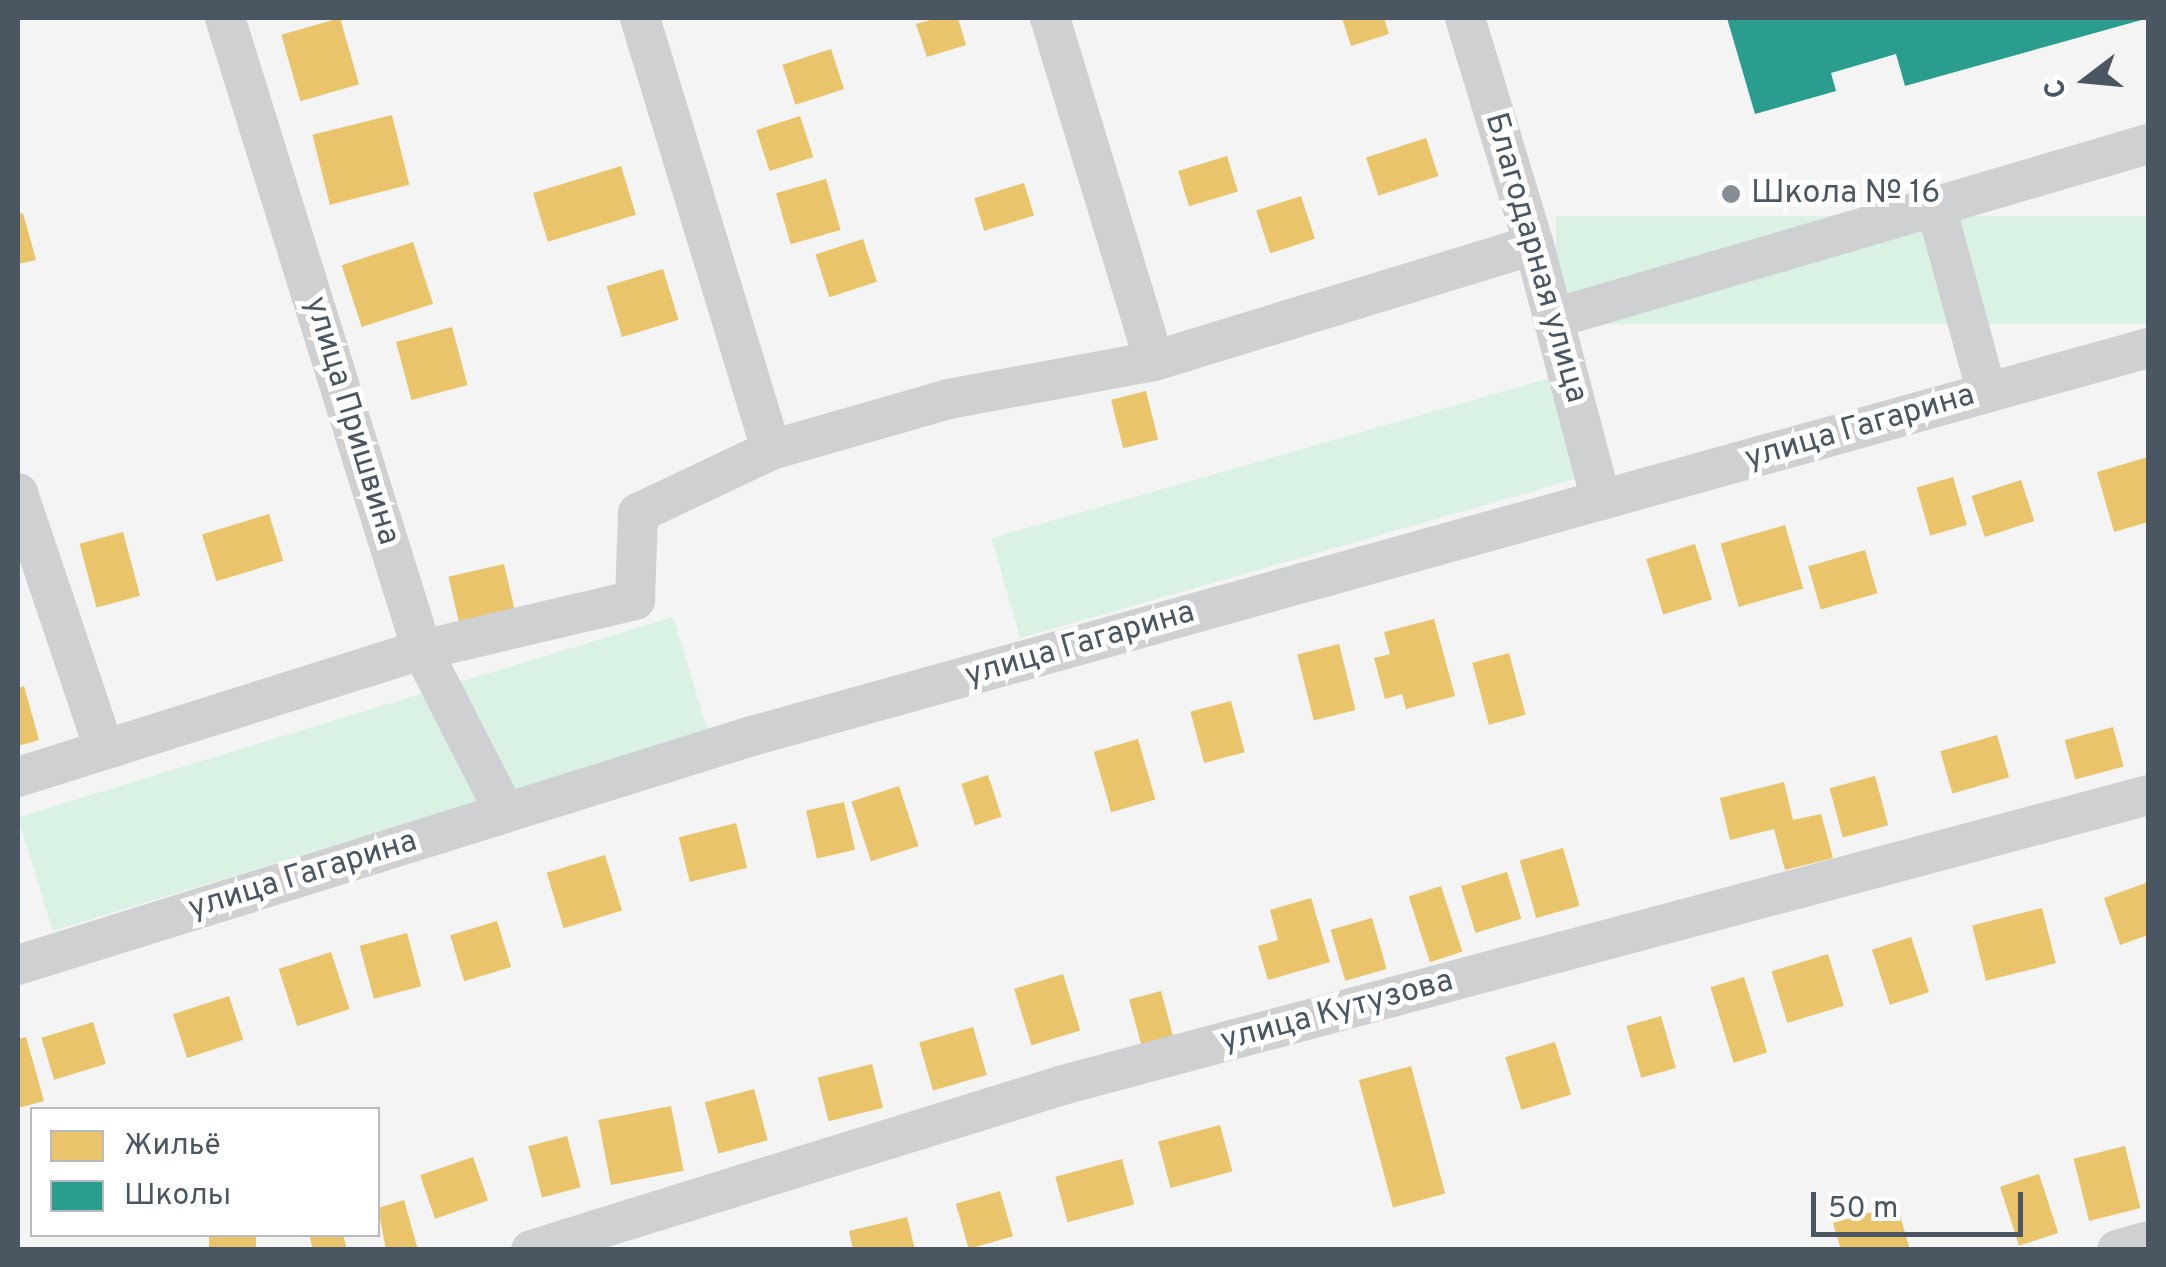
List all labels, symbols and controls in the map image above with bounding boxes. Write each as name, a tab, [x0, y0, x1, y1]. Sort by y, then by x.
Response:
north arrow	[2036, 30, 2136, 130]
text: С	[2037, 75, 2077, 102]
street label: Благодарная улица	[1475, 109, 1595, 407]
place label: Школа № 16	[1751, 175, 1940, 213]
marker: Школа № 16	[1720, 183, 1742, 205]
street label: улица Пришвина	[295, 292, 407, 550]
street label: улица Гагарина	[1741, 377, 1979, 479]
street label: улица Гагарина	[961, 594, 1199, 696]
street label: улица Гагарина	[184, 823, 422, 929]
street label: улица Кутузова	[1216, 962, 1458, 1062]
legend	[30, 1107, 380, 1237]
text: Жильё	[124, 1128, 221, 1165]
scale bar	[1816, 1172, 2028, 1234]
text: Школы	[124, 1178, 231, 1215]
text: 50 m	[1828, 1191, 1898, 1228]

